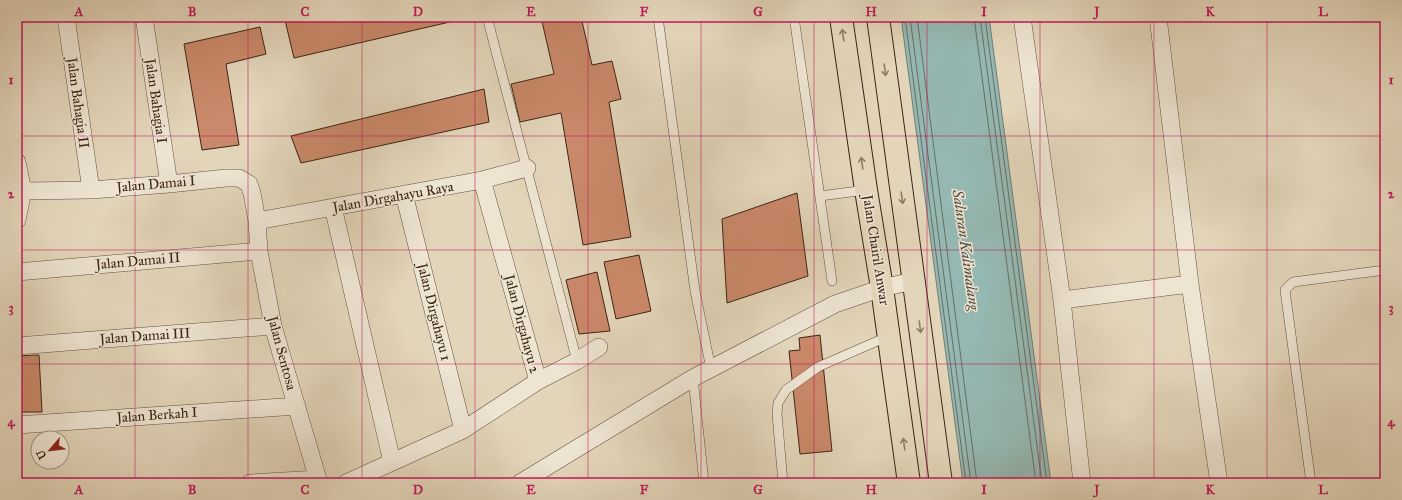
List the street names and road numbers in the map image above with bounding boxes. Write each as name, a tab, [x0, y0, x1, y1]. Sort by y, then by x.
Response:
street label: Jalan Bahagia II	[62, 54, 93, 150]
street label: Jalan Bahagia I	[140, 55, 170, 145]
street label: Jalan Damai I	[114, 172, 196, 197]
street label: Jalan Dirgahayu Raya	[329, 178, 455, 217]
street label: Jalan Chairil Anwar	[858, 192, 893, 307]
street label: Jalan Damai II	[93, 249, 181, 274]
street label: Jalan Dirgahayu 1	[412, 259, 454, 363]
street label: Jalan Dirgahayu 2	[499, 271, 543, 376]
street label: Jalan Sentosa	[262, 312, 300, 392]
street label: Jalan Damai III	[97, 324, 191, 349]
street label: Jalan Berkah I	[114, 404, 198, 427]

